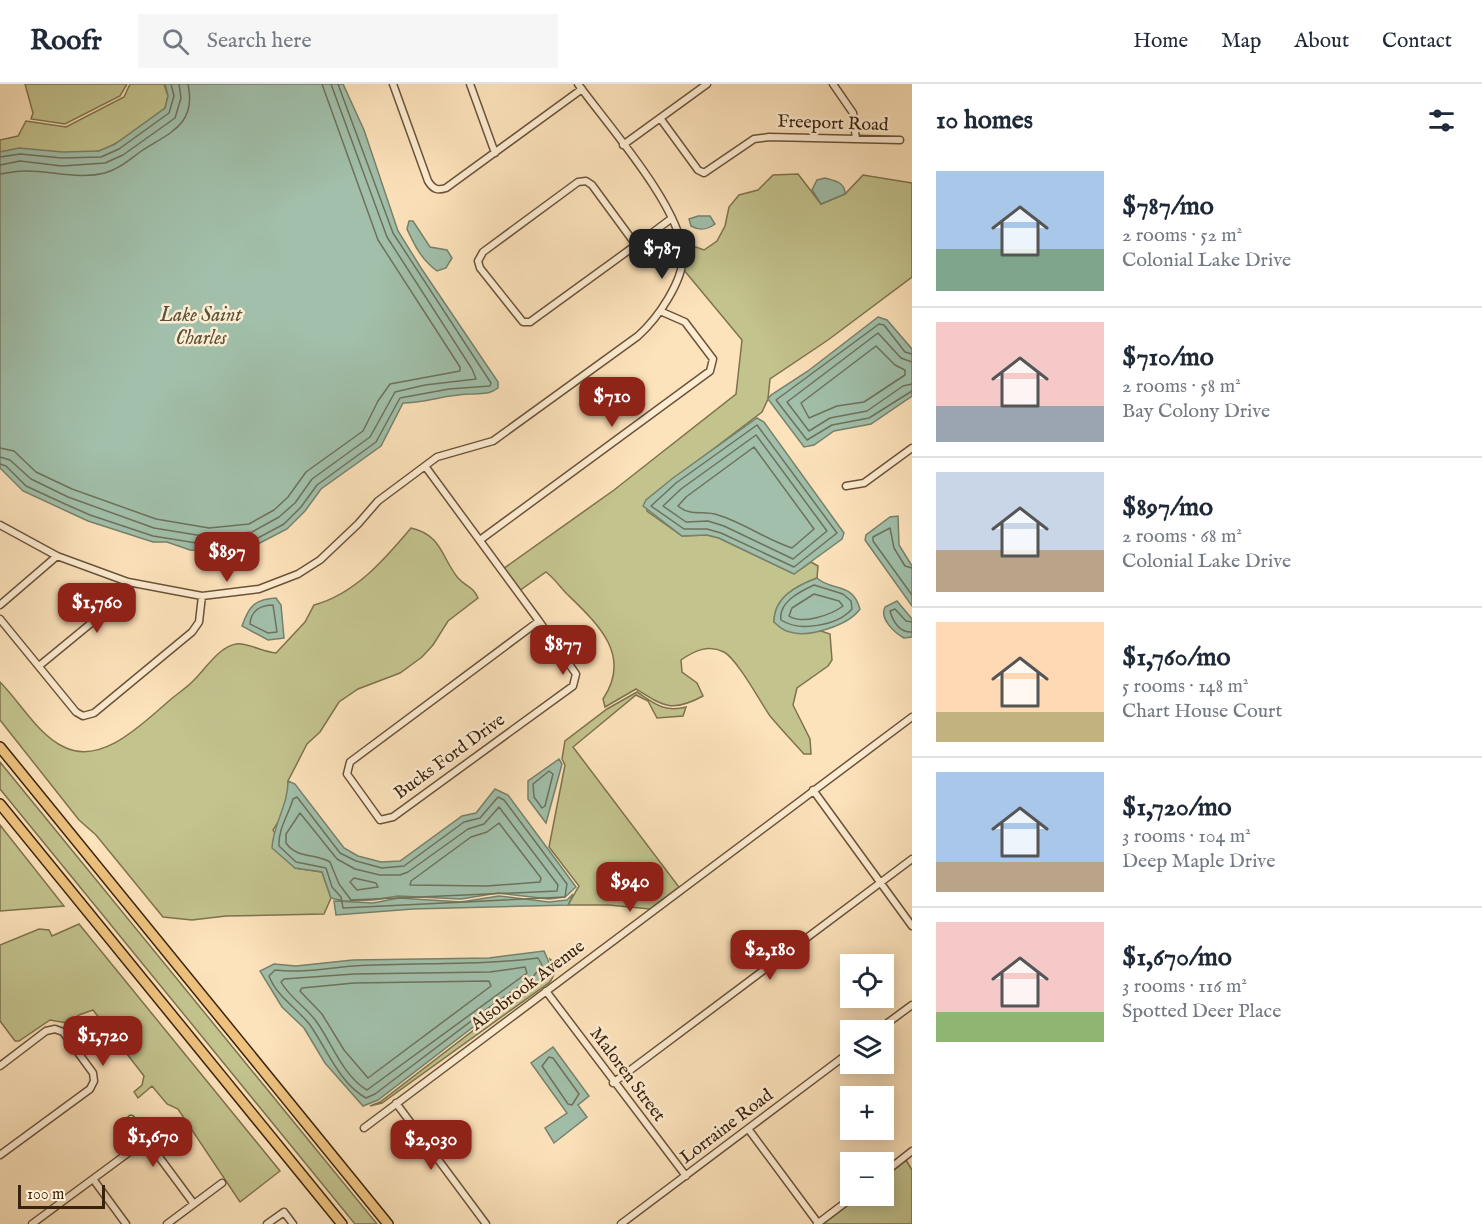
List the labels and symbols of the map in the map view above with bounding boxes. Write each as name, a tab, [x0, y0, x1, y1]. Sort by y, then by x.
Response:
street label: Freeport Road	[777, 111, 889, 137]
pin: $787	[626, 229, 698, 280]
water label: Lake Saint Charles	[159, 303, 243, 351]
pin: $710	[576, 377, 648, 428]
pin: $897	[191, 532, 263, 583]
pin: $1,760	[48, 583, 146, 634]
pin: $877	[527, 625, 599, 676]
street label: Bucks Ford Drive	[390, 709, 510, 805]
pin: $940	[594, 862, 666, 913]
pin: $2,180	[721, 930, 819, 981]
street label: Alsobrook Avenue	[465, 936, 590, 1037]
pin: $1,720	[54, 1016, 152, 1067]
street label: Maloren Street	[584, 1023, 670, 1127]
street label: Lorraine Road	[676, 1084, 779, 1170]
pin: $1,670	[104, 1117, 202, 1168]
pin: $2,030	[382, 1120, 480, 1171]
scale bar	[18, 1182, 105, 1210]

